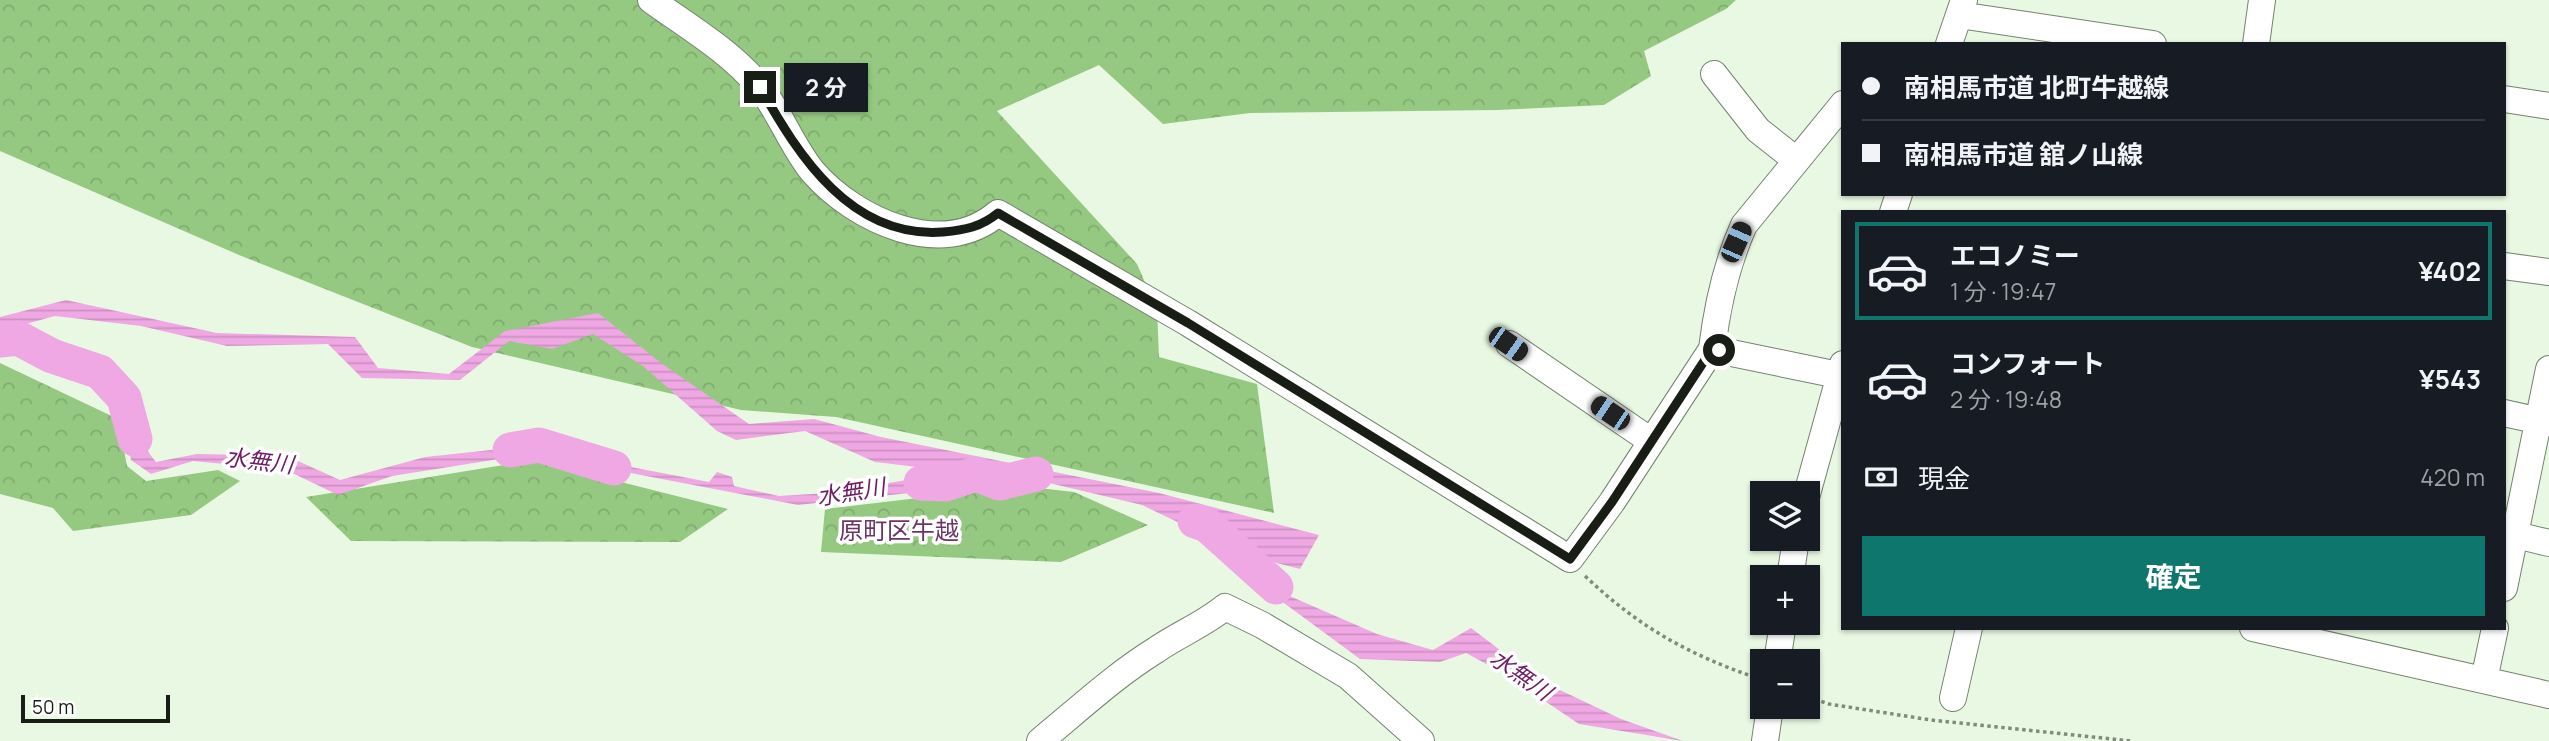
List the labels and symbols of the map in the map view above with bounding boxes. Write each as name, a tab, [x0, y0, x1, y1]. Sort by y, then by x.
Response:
callout: 2 分	[784, 62, 868, 112]
route end	[744, 71, 776, 103]
car	[1718, 219, 1755, 265]
car	[1485, 323, 1532, 365]
route start	[1703, 334, 1735, 366]
car	[1587, 393, 1634, 433]
water label: 水無川	[223, 440, 298, 480]
water label: 水無川	[814, 469, 890, 512]
district label: 原町区牛越	[839, 513, 959, 546]
water label: 水無川	[1484, 641, 1561, 709]
scale bar	[21, 692, 170, 724]

